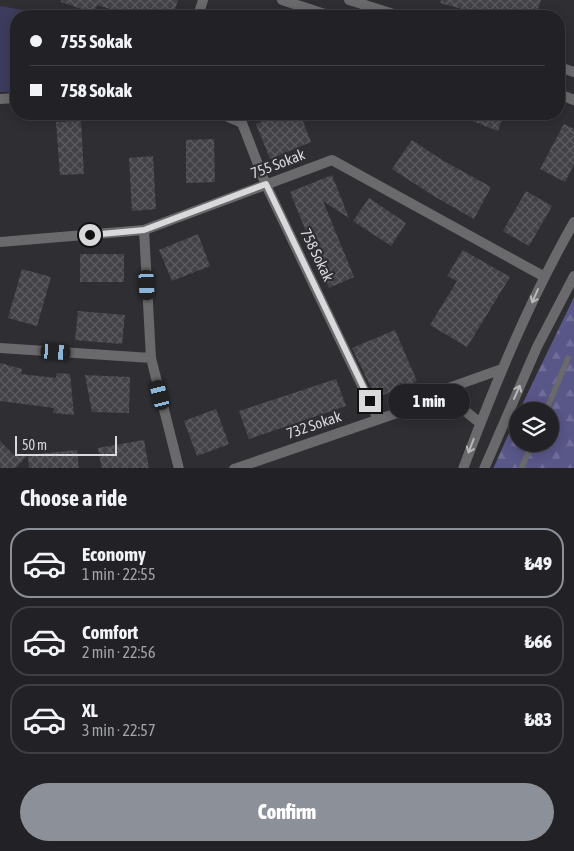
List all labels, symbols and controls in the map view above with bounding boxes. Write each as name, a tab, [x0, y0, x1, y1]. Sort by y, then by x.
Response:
text: 755 Sokak	[60, 30, 132, 52]
text: 758 Sokak	[60, 79, 132, 101]
street label: 755 Sokak	[248, 145, 308, 182]
route start	[79, 224, 101, 246]
street label: 758 Sokak	[297, 226, 338, 284]
car	[138, 270, 155, 300]
one-way arrow	[529, 288, 539, 303]
car	[40, 343, 71, 361]
car	[149, 379, 170, 411]
callout: 1 min	[388, 384, 470, 418]
one-way arrow	[513, 385, 523, 400]
route end	[359, 390, 381, 412]
text: 1 min	[413, 392, 445, 410]
map controls	[509, 402, 559, 452]
button: layers	[509, 402, 559, 452]
street label: 732 Sokak	[284, 407, 344, 442]
scale bar	[15, 433, 118, 457]
text: 50 m	[22, 437, 47, 453]
one-way arrow	[466, 438, 475, 453]
text: Choose a ride	[20, 485, 127, 511]
icon: car	[22, 541, 67, 586]
text: Economy	[82, 543, 146, 565]
text: ₺49	[525, 552, 552, 574]
text: 1 min · 22:55	[82, 565, 155, 583]
icon: car	[22, 619, 67, 664]
text: Comfort	[82, 621, 138, 643]
text: ₺66	[525, 630, 552, 652]
text: 2 min · 22:56	[82, 643, 155, 661]
icon: car	[22, 697, 67, 742]
text: XL	[82, 699, 98, 721]
text: ₺83	[525, 708, 552, 730]
text: 3 min · 22:57	[82, 721, 155, 739]
button: Confirm	[20, 783, 554, 841]

